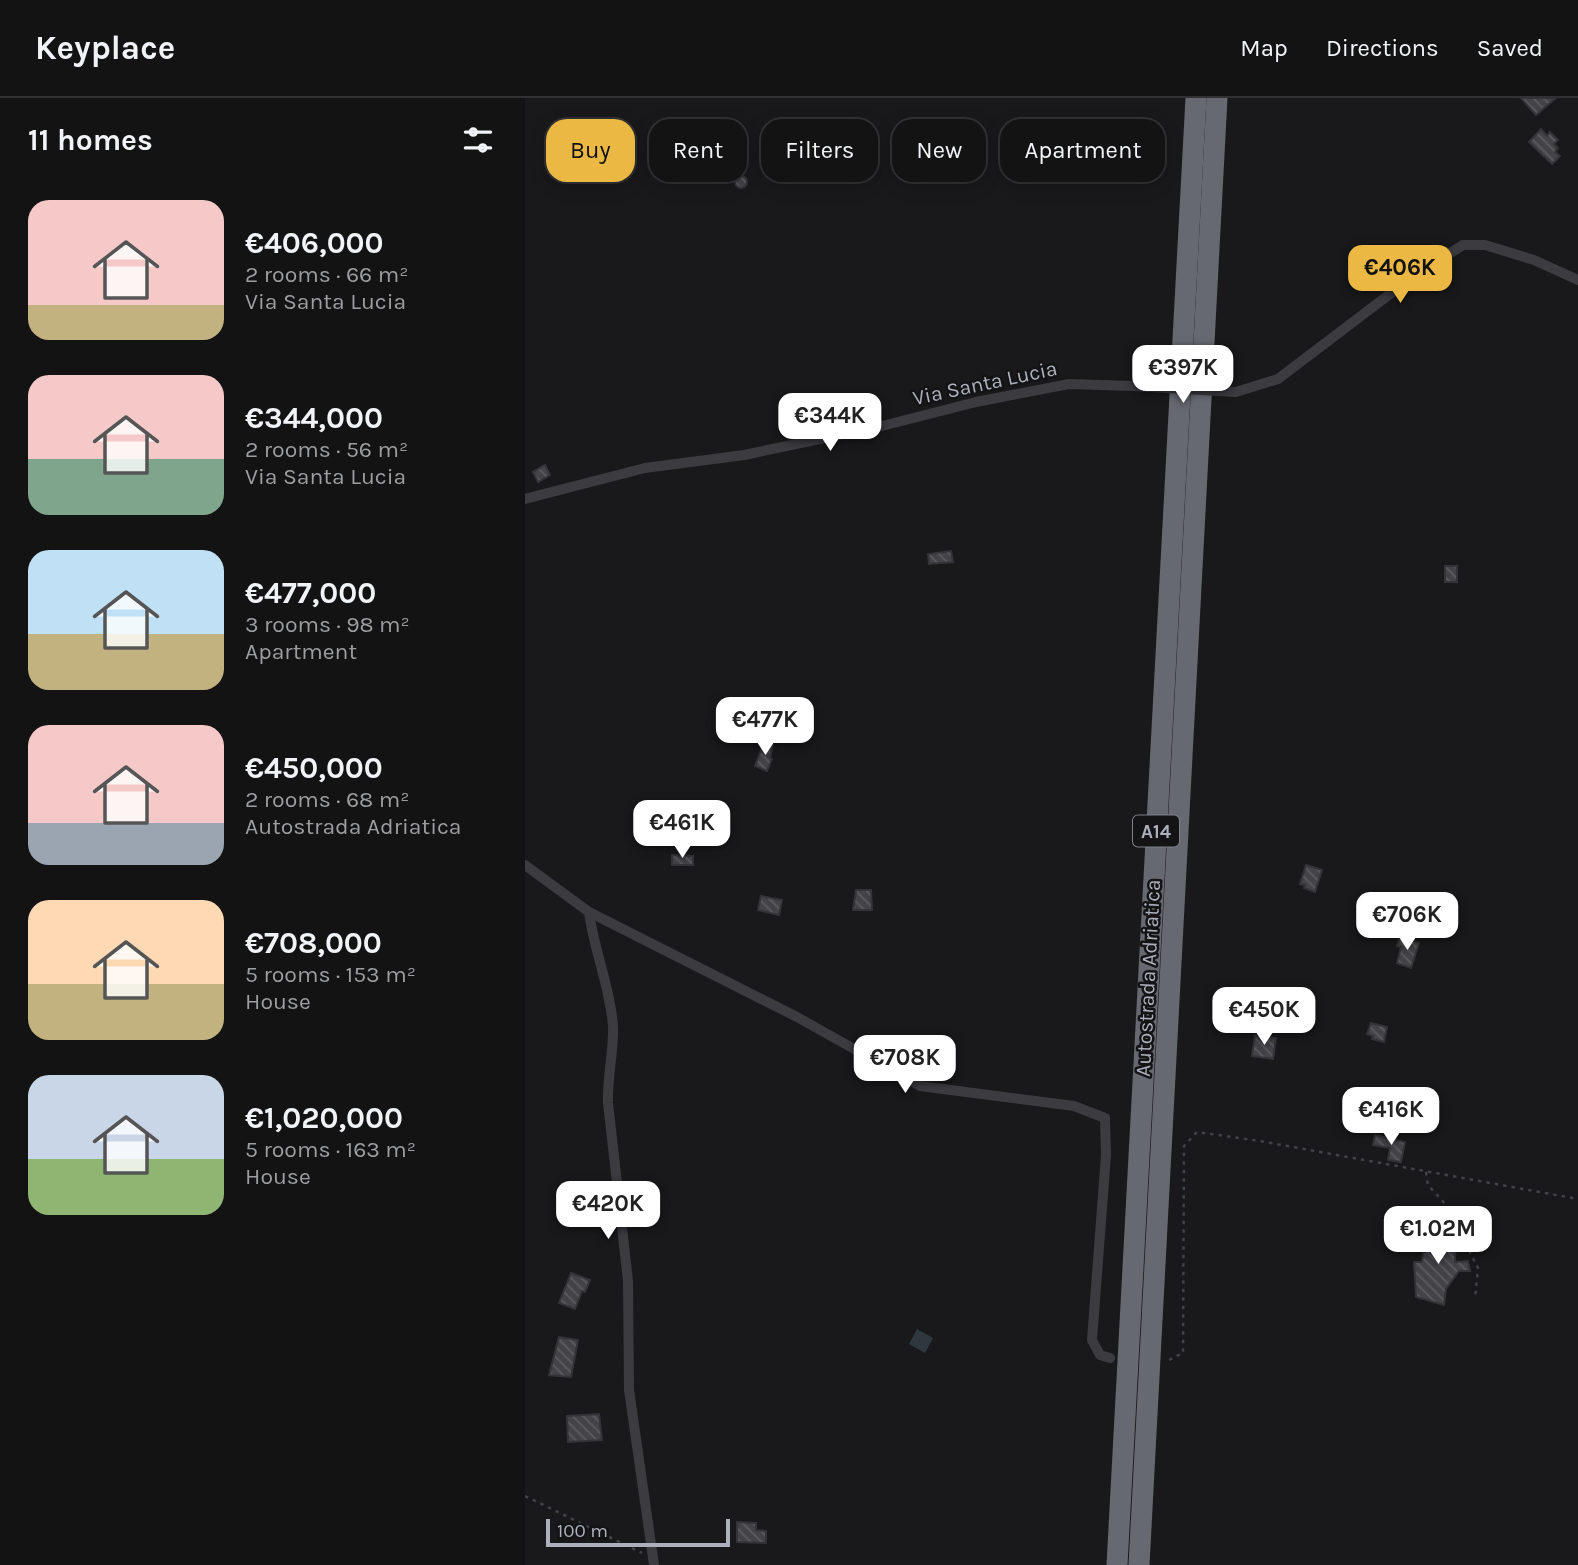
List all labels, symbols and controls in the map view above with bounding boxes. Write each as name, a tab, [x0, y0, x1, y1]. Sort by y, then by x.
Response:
text: Keyplace	[35, 29, 175, 67]
text: Map	[1240, 34, 1288, 62]
text: Directions	[1326, 34, 1439, 62]
text: Saved	[1477, 34, 1543, 62]
chip: Buy	[546, 119, 635, 182]
chip: Rent	[649, 119, 747, 182]
chip: Filters	[761, 119, 878, 182]
chip: New	[892, 119, 986, 182]
chip: Apartment	[1000, 119, 1165, 182]
icon: filters	[459, 121, 497, 159]
text: 11 homes	[28, 122, 153, 158]
text: €406,000	[245, 225, 384, 261]
icon: home	[84, 228, 168, 312]
pin: €406K	[1351, 246, 1449, 305]
text: €406K	[1364, 254, 1436, 281]
text: 2 rooms · 66 m²	[245, 261, 408, 288]
text: Via Santa Lucia	[245, 288, 406, 315]
pin: €397K	[1134, 345, 1232, 405]
text: €397K	[1148, 354, 1218, 381]
street label: Via Santa Lucia	[911, 356, 1059, 410]
pin: €344K	[781, 394, 879, 453]
text: €344,000	[245, 400, 383, 436]
text: €344K	[794, 402, 866, 429]
icon: home	[84, 403, 168, 487]
text: 2 rooms · 56 m²	[245, 436, 408, 463]
text: Via Santa Lucia	[245, 463, 406, 490]
text: €477,000	[245, 575, 376, 611]
icon: home	[84, 578, 168, 662]
text: 3 rooms · 98 m²	[245, 611, 410, 638]
text: Apartment	[245, 638, 357, 665]
pin: €477K	[716, 698, 814, 757]
text: €477K	[732, 706, 798, 733]
text: €450,000	[245, 750, 383, 786]
icon: home	[84, 753, 168, 837]
text: 2 rooms · 68 m²	[245, 786, 409, 813]
pin: €461K	[633, 800, 731, 860]
text: €461K	[649, 809, 715, 836]
text: Autostrada Adriatica	[245, 813, 462, 840]
road number: A14	[1133, 816, 1179, 846]
street label: Autostrada Adriatica	[1131, 879, 1165, 1077]
pin: €706K	[1358, 892, 1456, 952]
text: €706K	[1372, 901, 1442, 928]
text: €708,000	[245, 925, 382, 961]
icon: home	[84, 928, 168, 1012]
text: 5 rooms · 153 m²	[245, 961, 416, 988]
text: House	[245, 988, 311, 1015]
pin: €450K	[1215, 988, 1313, 1047]
text: €450K	[1228, 996, 1300, 1023]
pin: €708K	[856, 1035, 954, 1095]
text: €708K	[870, 1044, 940, 1071]
pin: €416K	[1342, 1088, 1440, 1147]
text: €416K	[1358, 1096, 1424, 1123]
text: €1,020,000	[245, 1100, 403, 1136]
icon: home	[84, 1103, 168, 1187]
text: 5 rooms · 163 m²	[245, 1136, 416, 1163]
text: House	[245, 1163, 311, 1190]
pin: €420K	[559, 1182, 657, 1241]
text: €420K	[572, 1190, 644, 1217]
pin: €1.02M	[1381, 1206, 1495, 1266]
text: €1.02M	[1400, 1215, 1476, 1242]
scale bar	[546, 1516, 730, 1548]
text: 100 m	[557, 1520, 608, 1542]

